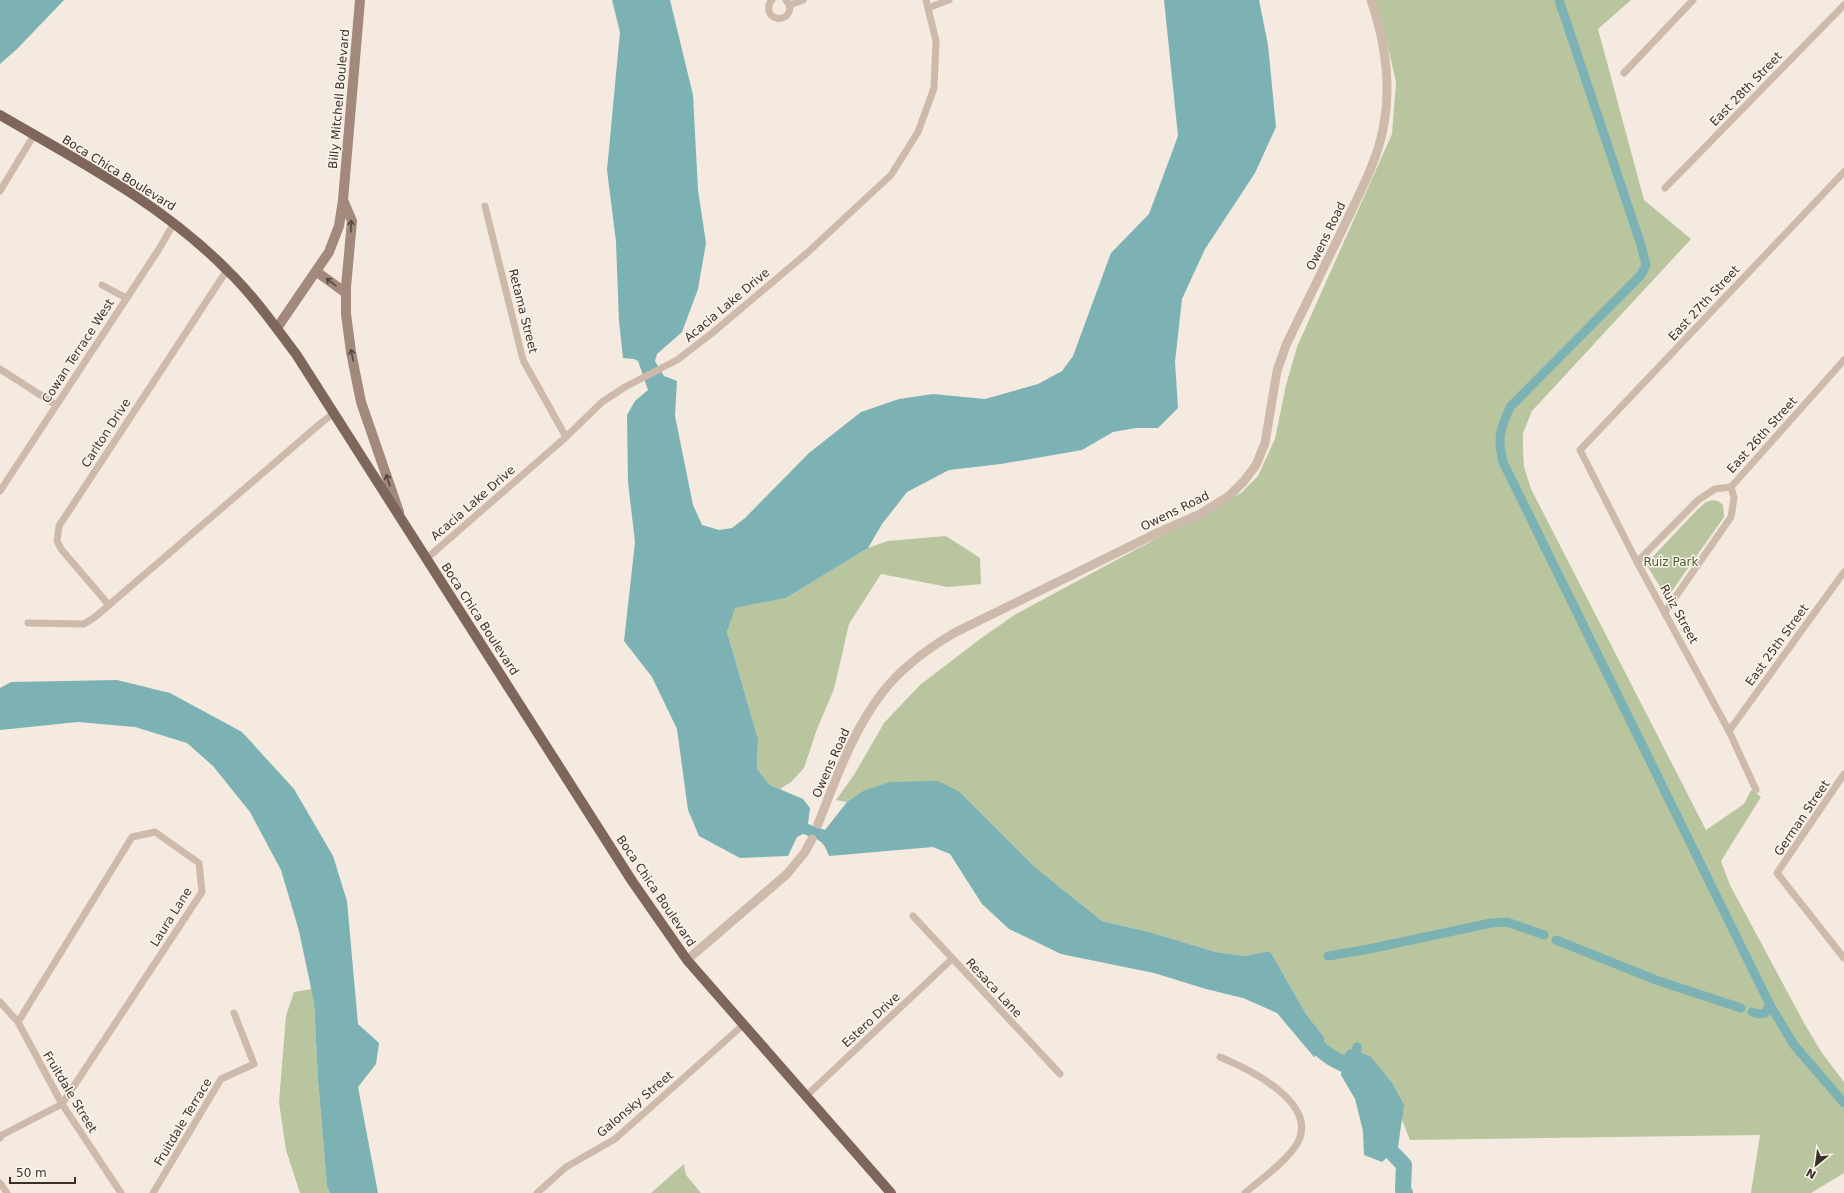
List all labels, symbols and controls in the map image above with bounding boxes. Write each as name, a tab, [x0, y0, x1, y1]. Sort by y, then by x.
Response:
street label: Billy Mitchell Boulevard	[326, 29, 352, 169]
street label: East 28th Street	[1707, 49, 1785, 129]
street label: Boca Chica Boulevard	[60, 132, 178, 214]
street label: Owens Road	[1303, 199, 1349, 273]
one-way arrow	[347, 220, 355, 233]
street label: East 27th Street	[1666, 262, 1743, 343]
street label: Acacia Lake Drive	[682, 265, 772, 345]
street label: Retama Street	[506, 267, 540, 355]
one-way arrow	[326, 278, 337, 287]
street label: Cowan Terrace West	[39, 296, 117, 406]
one-way arrow	[348, 349, 356, 362]
street label: East 26th Street	[1724, 394, 1800, 476]
street label: Carlton Drive	[78, 396, 134, 470]
street label: Acacia Lake Drive	[428, 463, 518, 543]
one-way arrow	[384, 474, 391, 487]
street label: Owens Road	[1138, 488, 1212, 534]
park label: Ruiz Park	[1644, 555, 1698, 569]
street label: Boca Chica Boulevard	[438, 560, 522, 678]
street label: Ruiz Street	[1657, 582, 1701, 646]
street label: East 25th Street	[1743, 601, 1812, 689]
street label: Owens Road	[809, 726, 853, 800]
street label: German Street	[1771, 777, 1833, 859]
street label: Boca Chica Boulevard	[614, 833, 698, 949]
street label: Laura Lane	[147, 885, 195, 949]
street label: Resaca Lane	[963, 956, 1025, 1020]
street label: Estero Drive	[839, 990, 903, 1050]
street label: Fruitdale Street	[40, 1049, 100, 1136]
street label: Galonsky Street	[594, 1068, 676, 1140]
street label: Fruitdale Terrace	[151, 1076, 215, 1168]
north arrow	[1796, 1145, 1836, 1185]
scale bar	[10, 1159, 75, 1185]
text: N	[1804, 1165, 1819, 1181]
text: 50 m	[16, 1166, 47, 1180]

